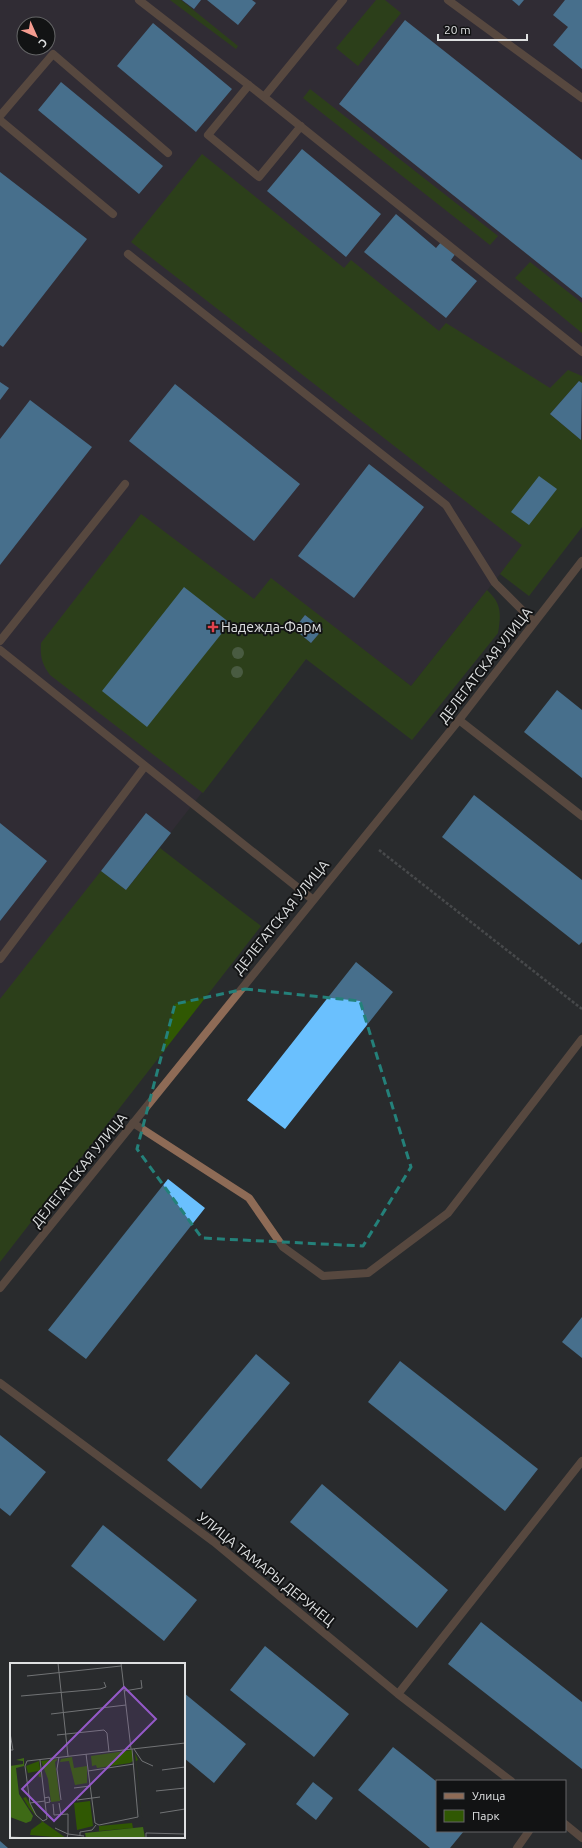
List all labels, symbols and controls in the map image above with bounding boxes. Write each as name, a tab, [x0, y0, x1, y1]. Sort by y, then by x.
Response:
north arrow	[16, 16, 56, 56]
scale bar	[438, 16, 527, 42]
text: 20 m	[444, 23, 471, 36]
text: С	[36, 36, 50, 50]
street label: ДЕЛЕГАТСКАЯ УЛИЦА	[435, 604, 535, 726]
place label: Надежда-Фарм	[221, 619, 322, 635]
marker: Надежда-Фарм	[208, 622, 218, 632]
street label: ДЕЛЕГАТСКАЯ УЛИЦА	[230, 857, 332, 977]
street label: ДЕЛЕГАТСКАЯ УЛИЦА	[28, 1110, 130, 1230]
street label: УЛИЦА ТАМАРЫ ДЕРУНЕЦ	[194, 1509, 338, 1629]
inset map	[10, 1663, 185, 1838]
legend	[436, 1780, 566, 1832]
text: Улица	[472, 1789, 505, 1802]
text: Парк	[472, 1809, 500, 1822]

